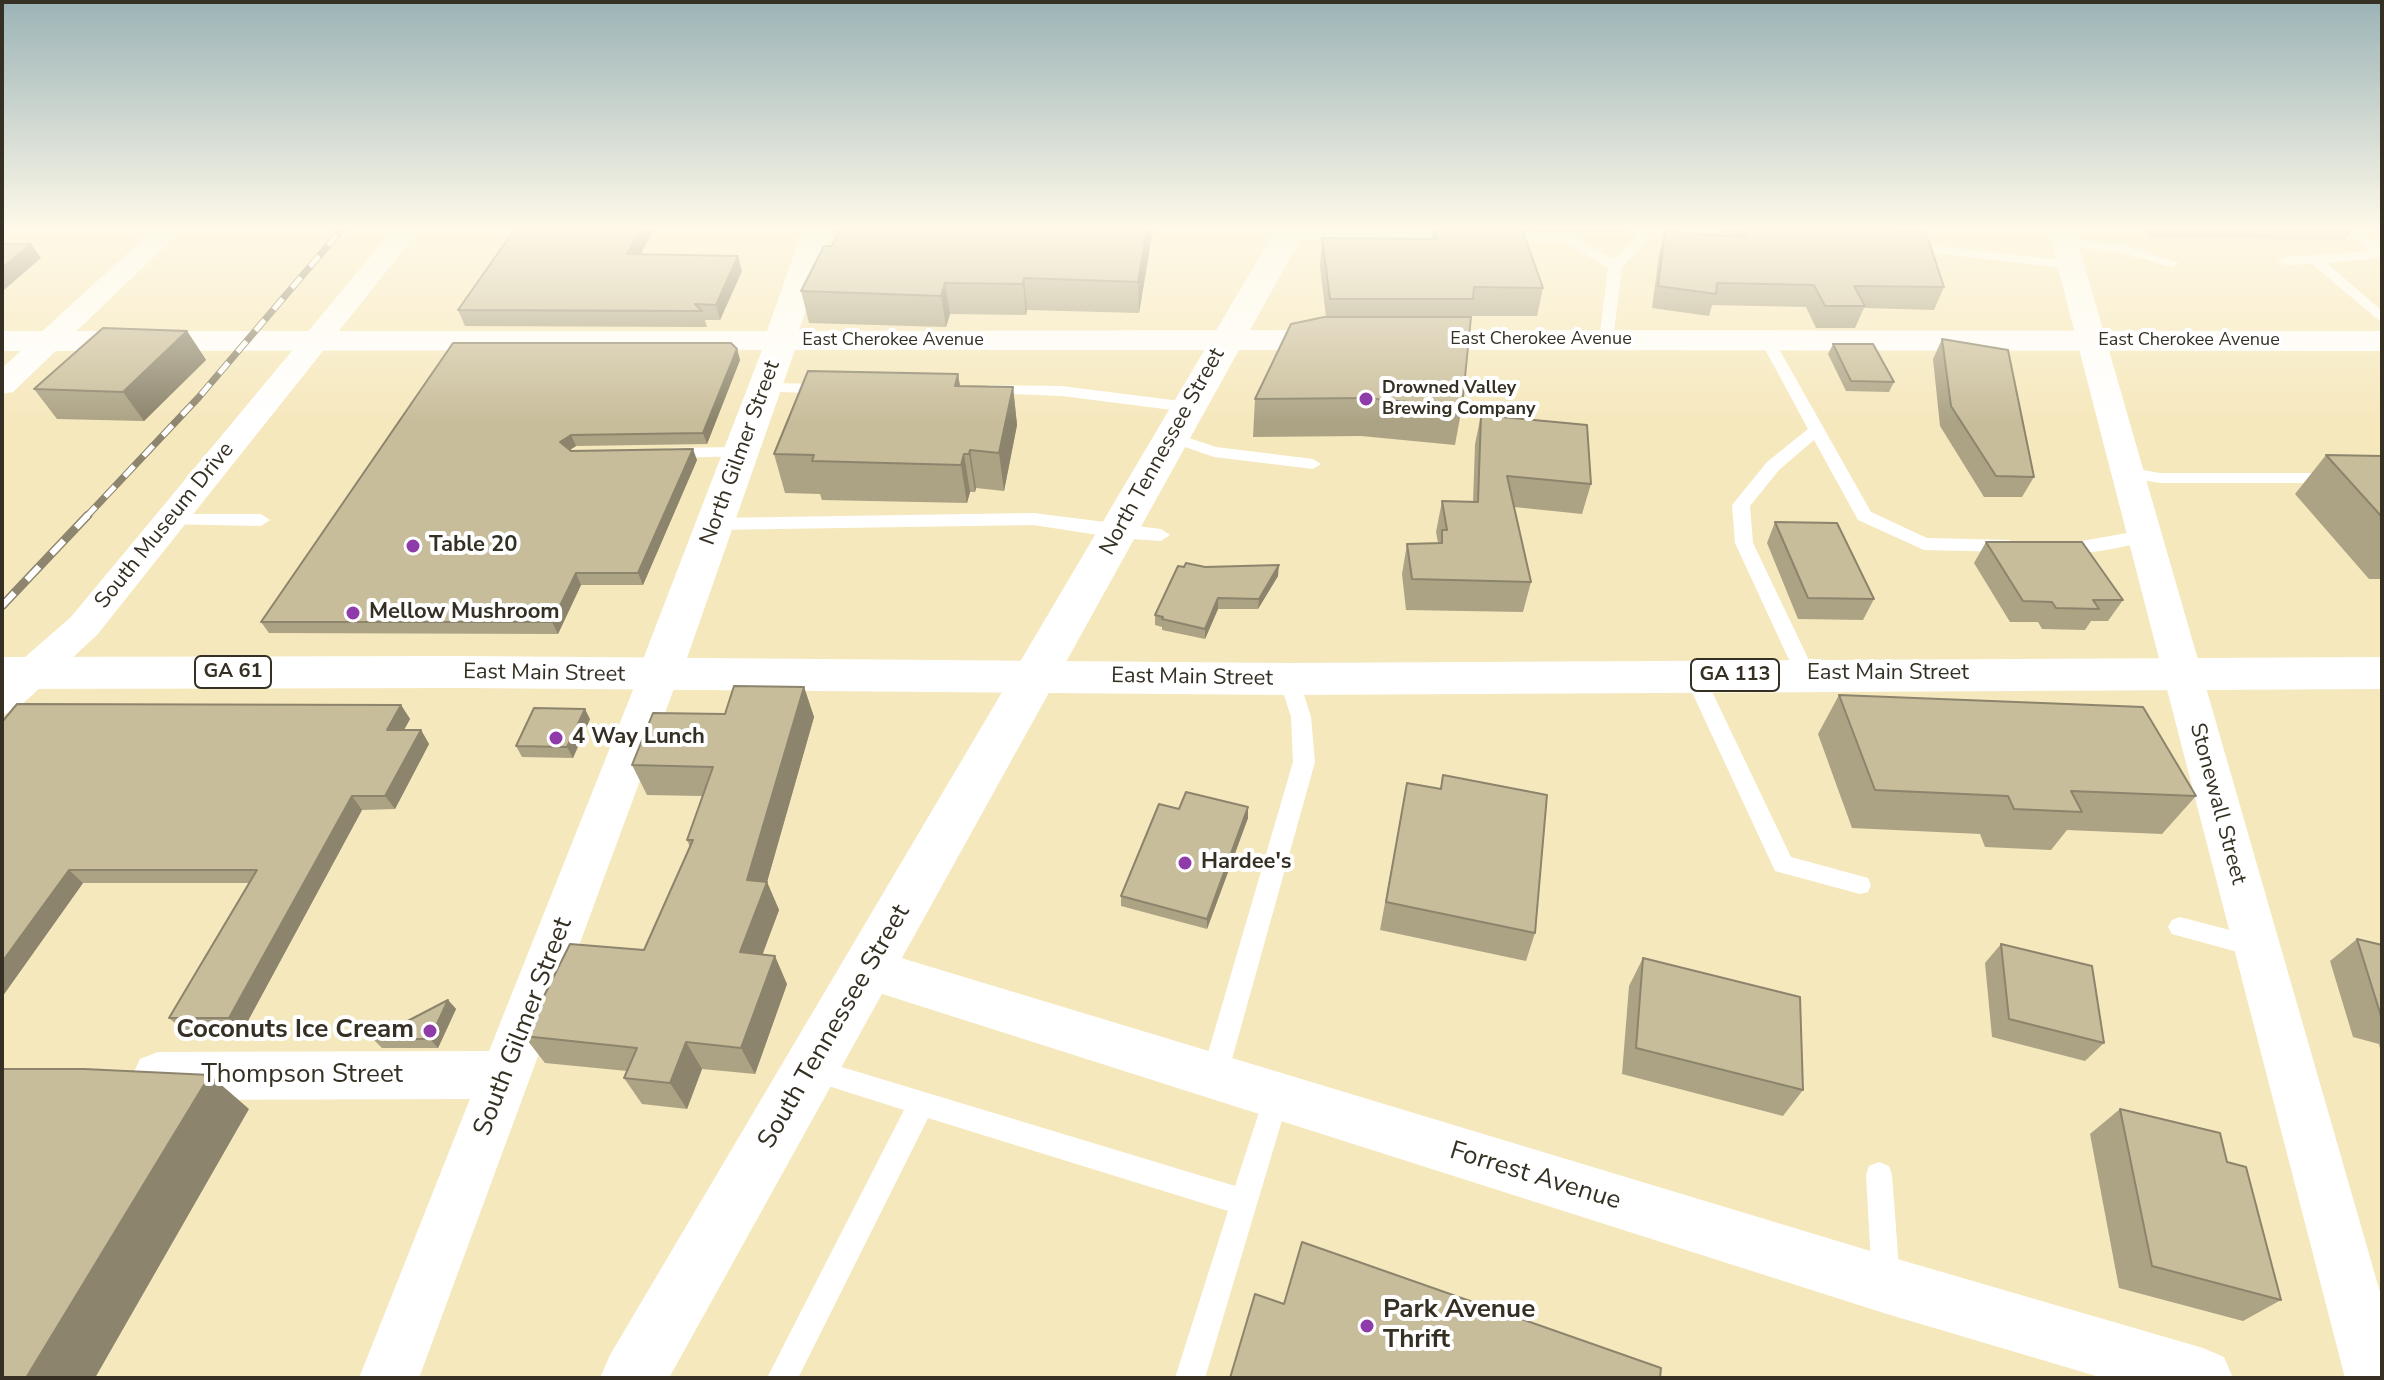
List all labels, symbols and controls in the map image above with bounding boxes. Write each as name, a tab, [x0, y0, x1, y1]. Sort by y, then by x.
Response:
street label: East Cherokee Avenue	[1450, 329, 1632, 351]
street label: East Cherokee Avenue	[802, 330, 984, 352]
street label: East Cherokee Avenue	[2098, 330, 2280, 352]
street label: North Tennessee Street	[1095, 344, 1231, 560]
street label: North Gilmer Street	[695, 357, 787, 549]
place label: Drowned Valley Brewing Company	[1382, 378, 1535, 420]
marker: Drowned Valley Brewing Company	[1357, 390, 1375, 408]
street label: South Museum Drive	[90, 437, 240, 615]
place label: Table 20	[429, 533, 517, 559]
marker: Table 20	[404, 537, 422, 555]
place label: Mellow Mushroom	[369, 600, 560, 626]
marker: Mellow Mushroom	[344, 604, 362, 622]
road number: GA 61	[195, 656, 271, 688]
street label: East Main Street	[463, 659, 625, 689]
road number: GA 113	[1691, 659, 1779, 691]
street label: East Main Street	[1807, 661, 1969, 687]
street label: East Main Street	[1111, 663, 1273, 693]
street label: Stonewall Street	[2183, 720, 2251, 888]
place label: 4 Way Lunch	[572, 725, 705, 751]
marker: 4 Way Lunch	[547, 729, 565, 747]
place label: Hardee's	[1201, 850, 1292, 876]
marker: Hardee's	[1176, 854, 1194, 872]
street label: South Tennessee Street	[752, 899, 918, 1155]
street label: South Gilmer Street	[468, 913, 580, 1141]
place label: Coconuts Ice Cream	[176, 1015, 414, 1047]
marker: Coconuts Ice Cream	[421, 1022, 439, 1040]
street label: Thompson Street	[201, 1060, 403, 1092]
street label: Forrest Avenue	[1446, 1136, 1624, 1218]
place label: Park Avenue Thrift	[1383, 1295, 1535, 1356]
marker: Park Avenue Thrift	[1358, 1317, 1376, 1335]

